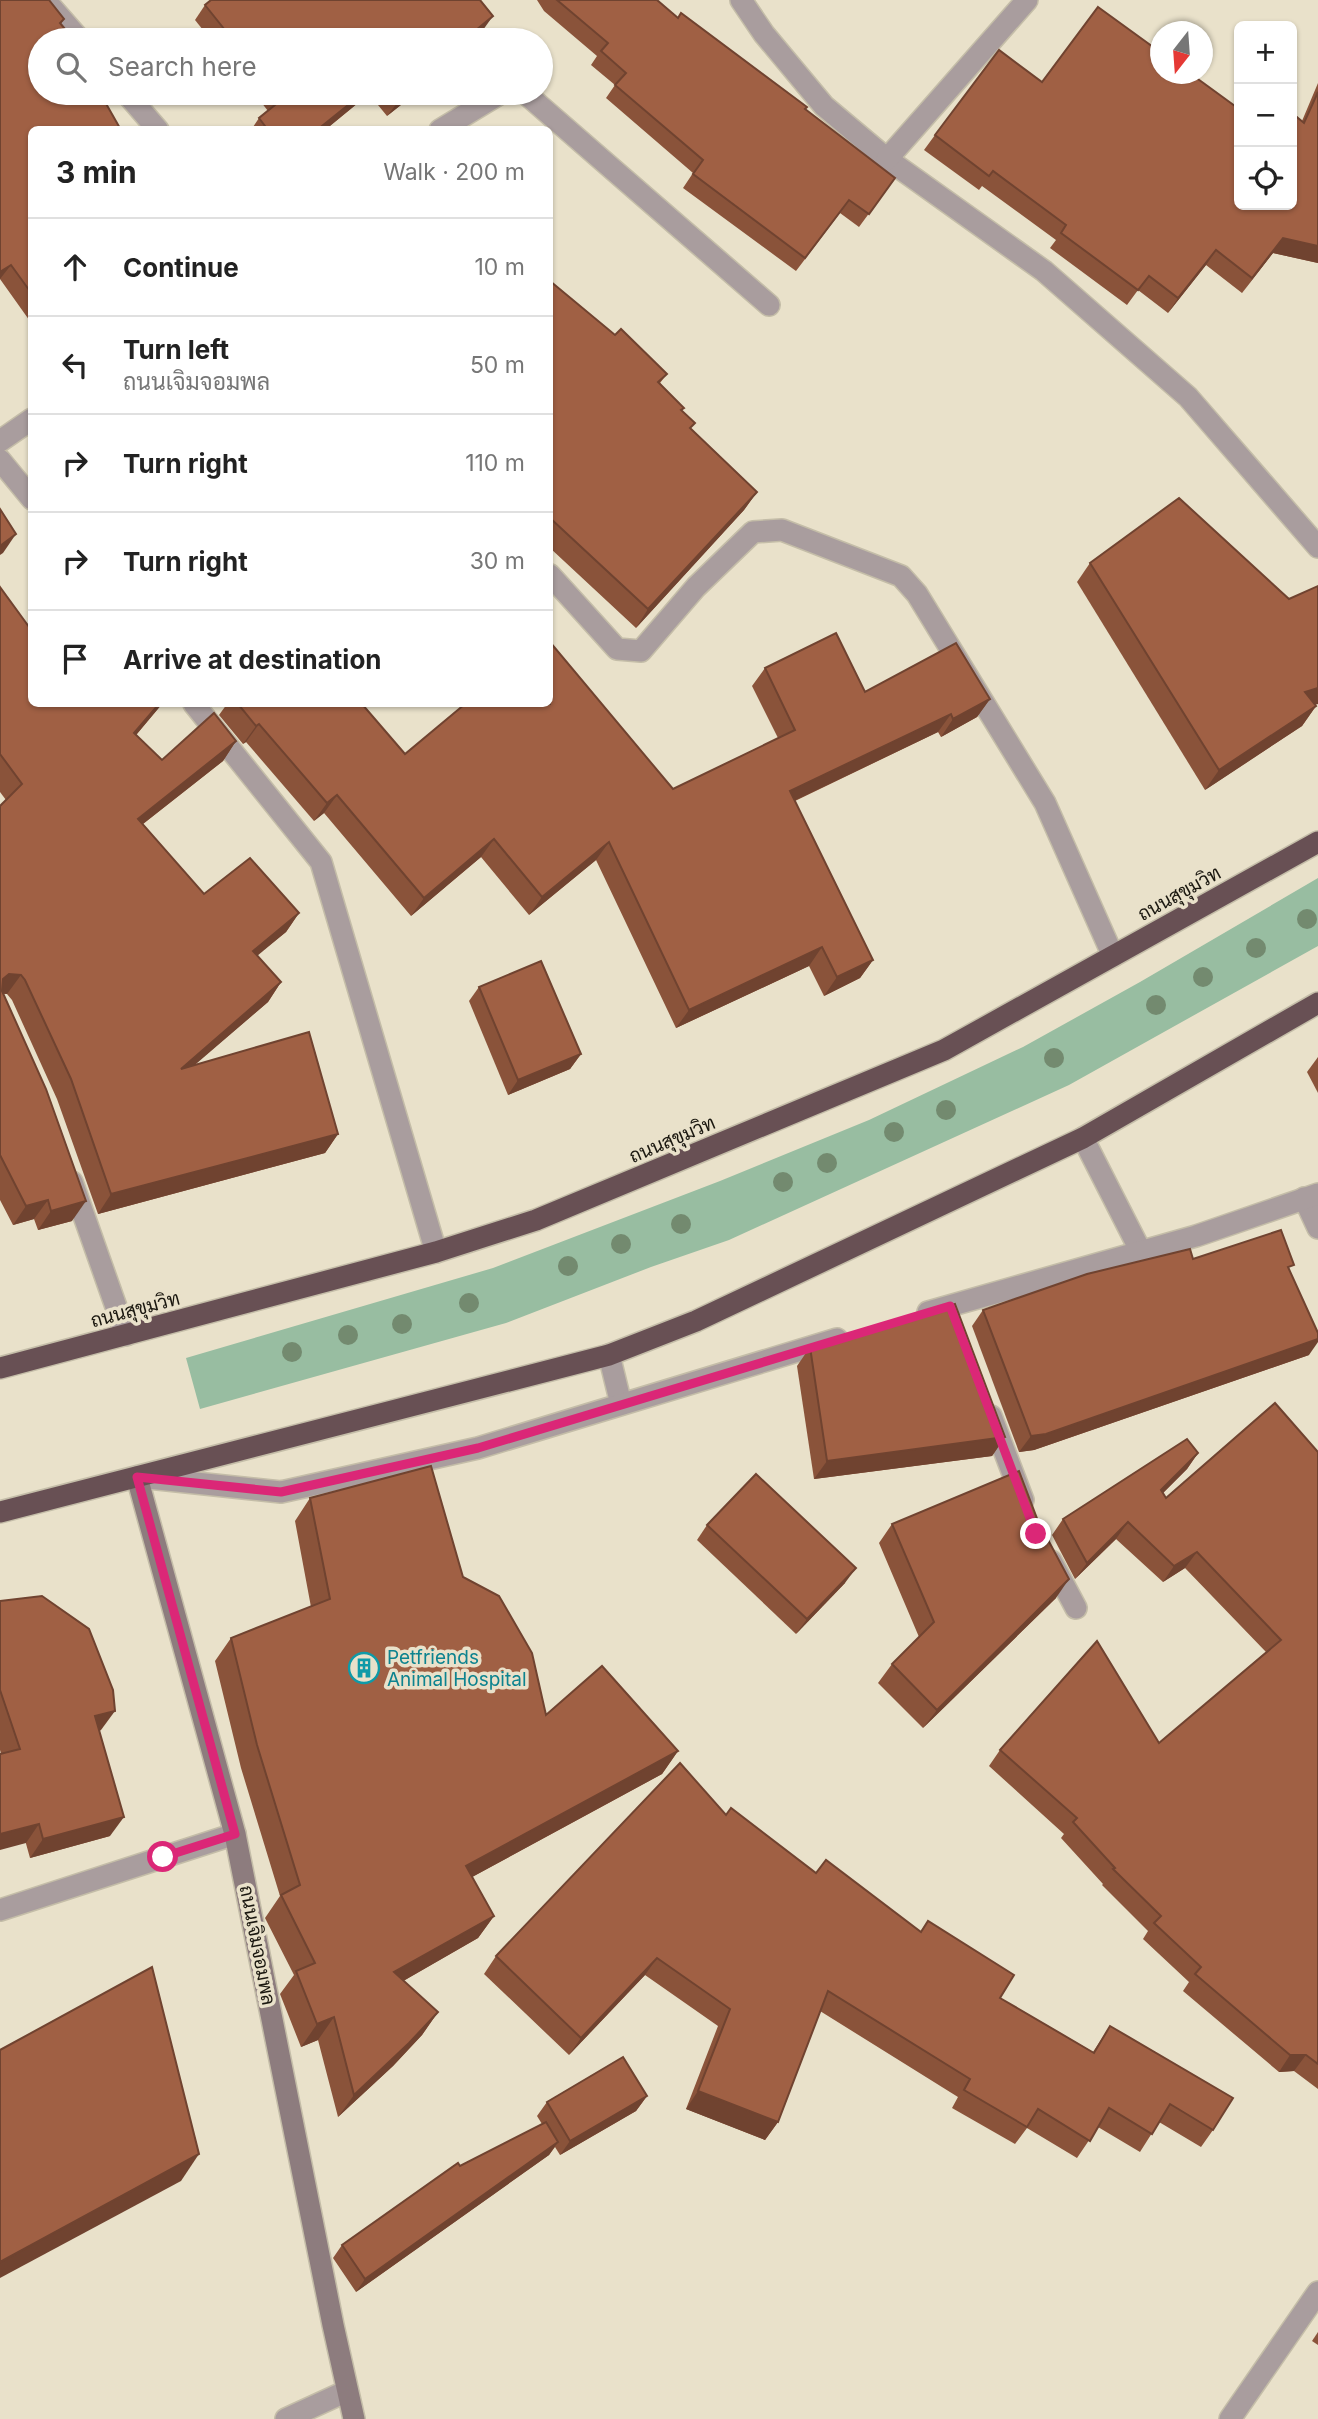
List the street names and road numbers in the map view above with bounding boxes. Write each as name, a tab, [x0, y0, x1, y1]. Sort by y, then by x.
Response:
street label: ถนนสุขุมวิท	[1134, 861, 1225, 927]
street label: ถนนสุขุมวิท	[626, 1111, 719, 1169]
street label: ถนนสุขุมวิท	[88, 1287, 183, 1333]
street label: ถนนเจิมจอมพล	[235, 1883, 280, 2007]

